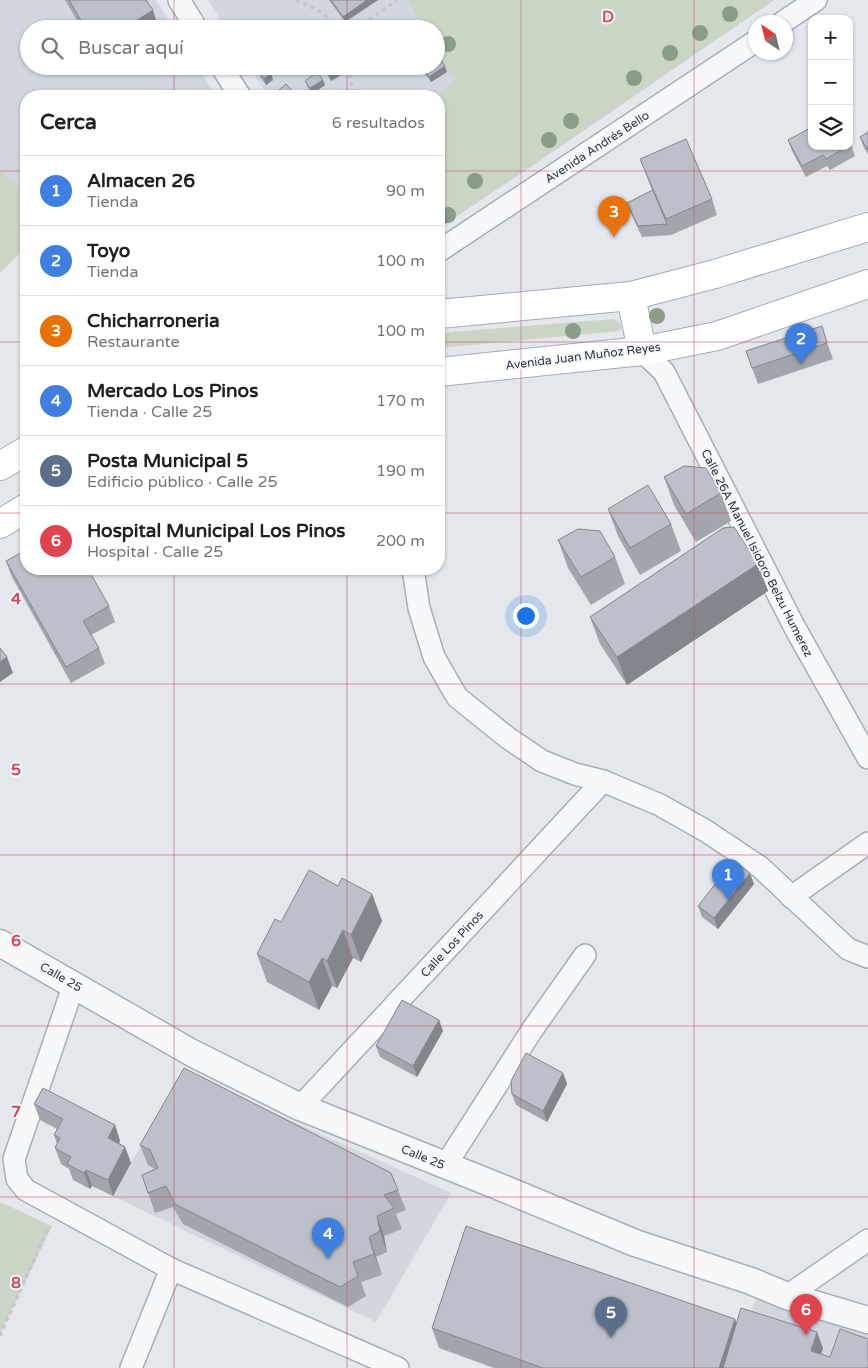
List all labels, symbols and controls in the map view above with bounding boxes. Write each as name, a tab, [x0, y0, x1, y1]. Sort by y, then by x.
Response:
text: D	[602, 7, 614, 27]
north arrow	[748, 15, 793, 60]
map controls	[808, 15, 853, 150]
button: +	[808, 15, 853, 60]
search box	[20, 20, 445, 75]
icon: search	[38, 34, 66, 62]
text: Buscar aquí	[78, 37, 184, 59]
button: −	[808, 60, 853, 105]
button: layers	[808, 105, 853, 150]
street label: Avenida Andrés Bello	[542, 108, 652, 186]
text: Cerca	[40, 110, 97, 135]
text: 6 resultados	[332, 113, 425, 133]
text: Almacen 26	[87, 170, 195, 192]
text: 1	[51, 181, 61, 201]
text: 90 m	[386, 181, 425, 201]
text: Tienda	[87, 192, 138, 212]
pin: 3	[598, 196, 630, 237]
text: Toyo	[87, 240, 130, 262]
text: 2	[51, 251, 61, 271]
text: 100 m	[376, 251, 425, 271]
text: Tienda	[87, 262, 138, 282]
text: Chicharroneria	[87, 310, 220, 332]
text: 3	[51, 321, 61, 341]
text: 100 m	[376, 321, 425, 341]
pin: 2	[785, 323, 817, 364]
text: Restaurante	[87, 332, 180, 352]
street label: Avenida Juan Muñoz Reyes	[505, 340, 662, 372]
text: Mercado Los Pinos	[87, 380, 258, 402]
text: 4	[51, 391, 61, 411]
text: 170 m	[376, 391, 425, 411]
text: Tienda · Calle 25	[87, 402, 212, 422]
street label: Calle 26A Manuel Isidoro Belzu Humerez	[698, 447, 816, 659]
text: Posta Municipal 5	[87, 450, 248, 472]
text: 5	[51, 461, 61, 481]
text: 190 m	[376, 461, 425, 481]
text: Edificio público · Calle 25	[87, 472, 278, 492]
text: Hospital Municipal Los Pinos	[87, 520, 345, 542]
text: 6	[51, 531, 61, 551]
text: 200 m	[376, 531, 425, 551]
text: Hospital · Calle 25	[87, 542, 223, 562]
text: 4	[11, 589, 21, 609]
your location	[513, 603, 539, 629]
text: 5	[11, 760, 21, 780]
pin: 1	[712, 859, 744, 900]
street label: Calle Los Pinos	[418, 908, 486, 980]
text: 6	[11, 931, 21, 951]
street label: Calle 25	[38, 959, 84, 995]
text: 7	[11, 1102, 21, 1122]
street label: Calle 25	[399, 1142, 447, 1172]
pin: 4	[312, 1218, 344, 1259]
text: 8	[11, 1273, 21, 1293]
pin: 6	[790, 1294, 822, 1335]
pin: 5	[595, 1297, 627, 1338]

